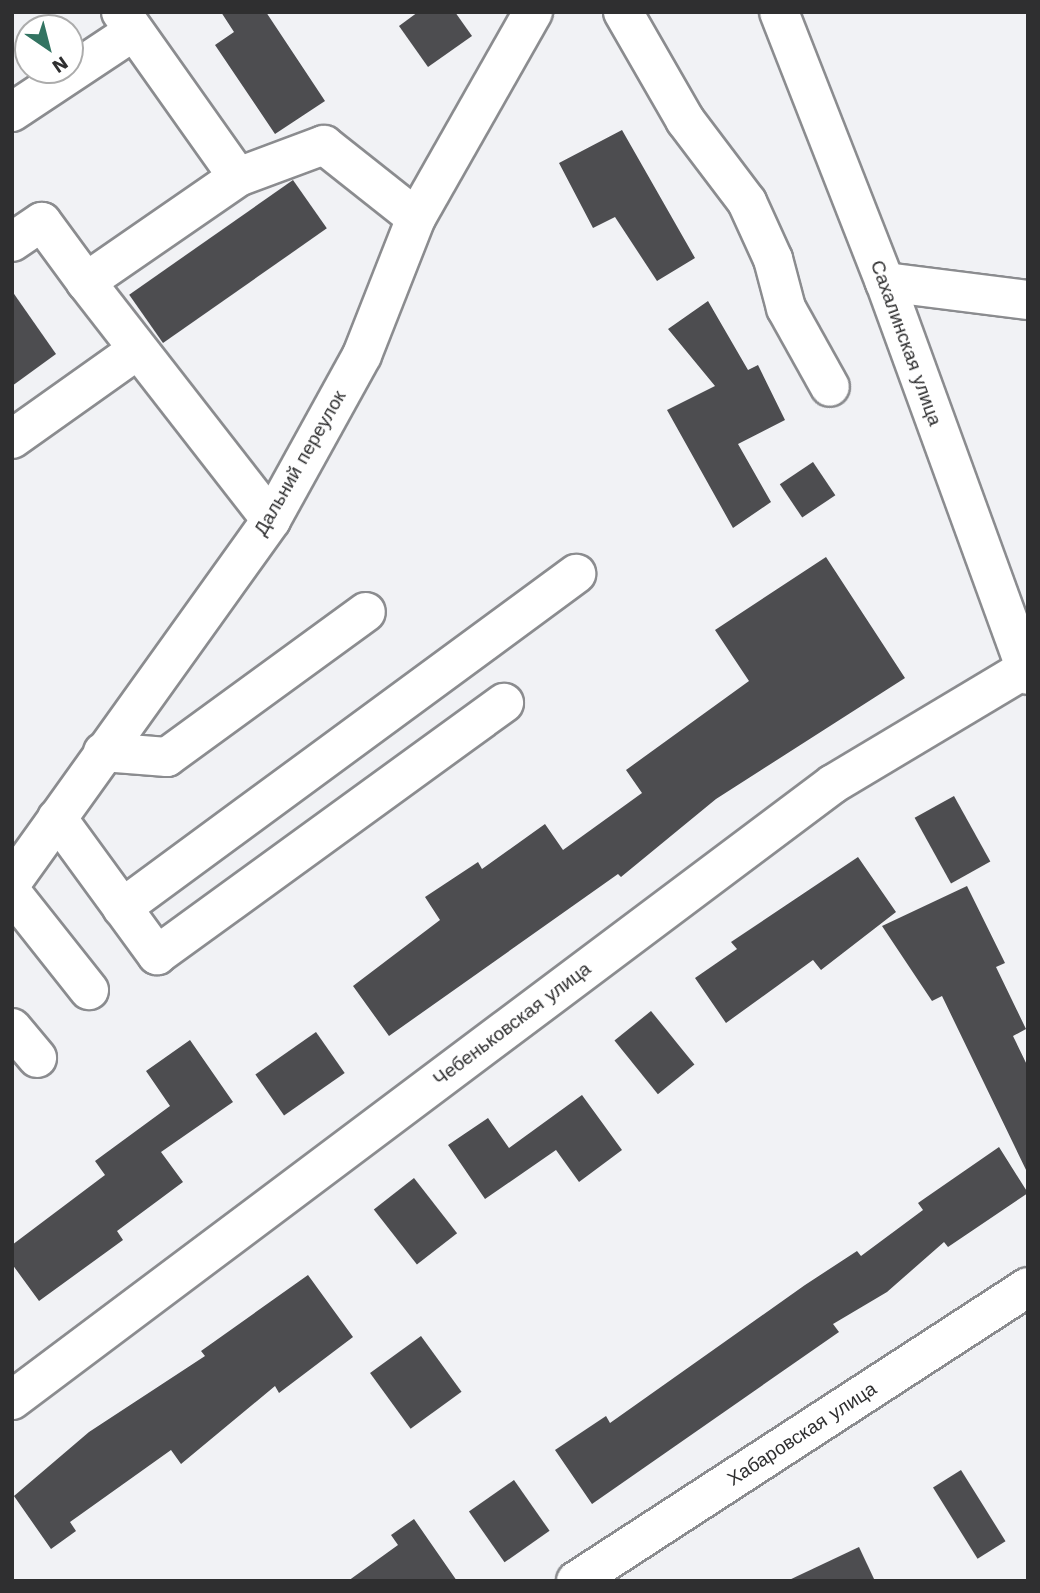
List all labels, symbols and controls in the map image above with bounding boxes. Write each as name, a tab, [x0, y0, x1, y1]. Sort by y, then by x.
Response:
north arrow	[14, 14, 84, 84]
text: N	[48, 52, 73, 78]
street label: Сахалинская улица	[865, 257, 947, 429]
street label: Дальний переулок	[249, 386, 351, 540]
street label: Чебеньковская улица	[429, 957, 595, 1091]
street label: Хабаровская улица	[723, 1377, 881, 1491]

